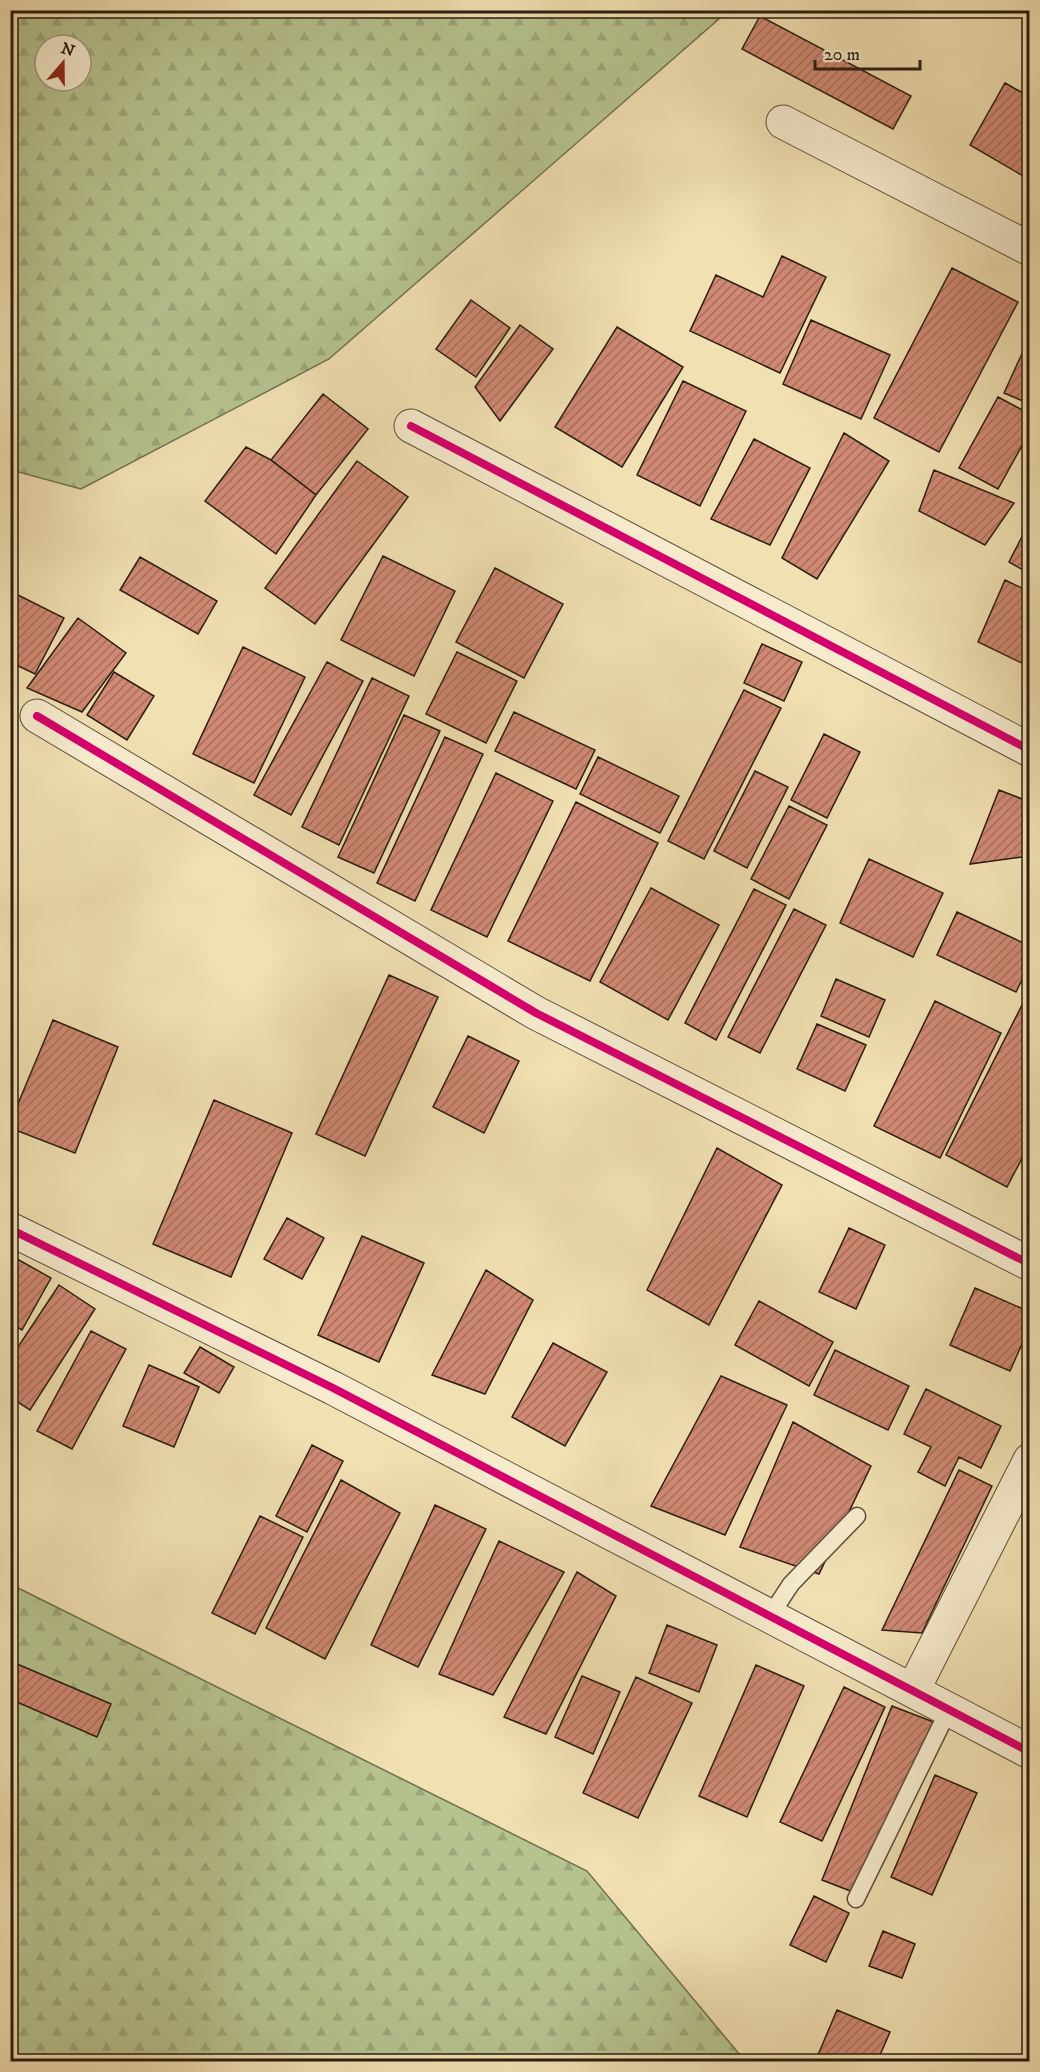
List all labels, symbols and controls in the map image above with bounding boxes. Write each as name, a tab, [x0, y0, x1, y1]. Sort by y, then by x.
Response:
north arrow	[33, 33, 93, 93]
scale bar	[815, 33, 920, 71]
text: N	[58, 38, 77, 61]
text: 20 m	[824, 44, 860, 66]

